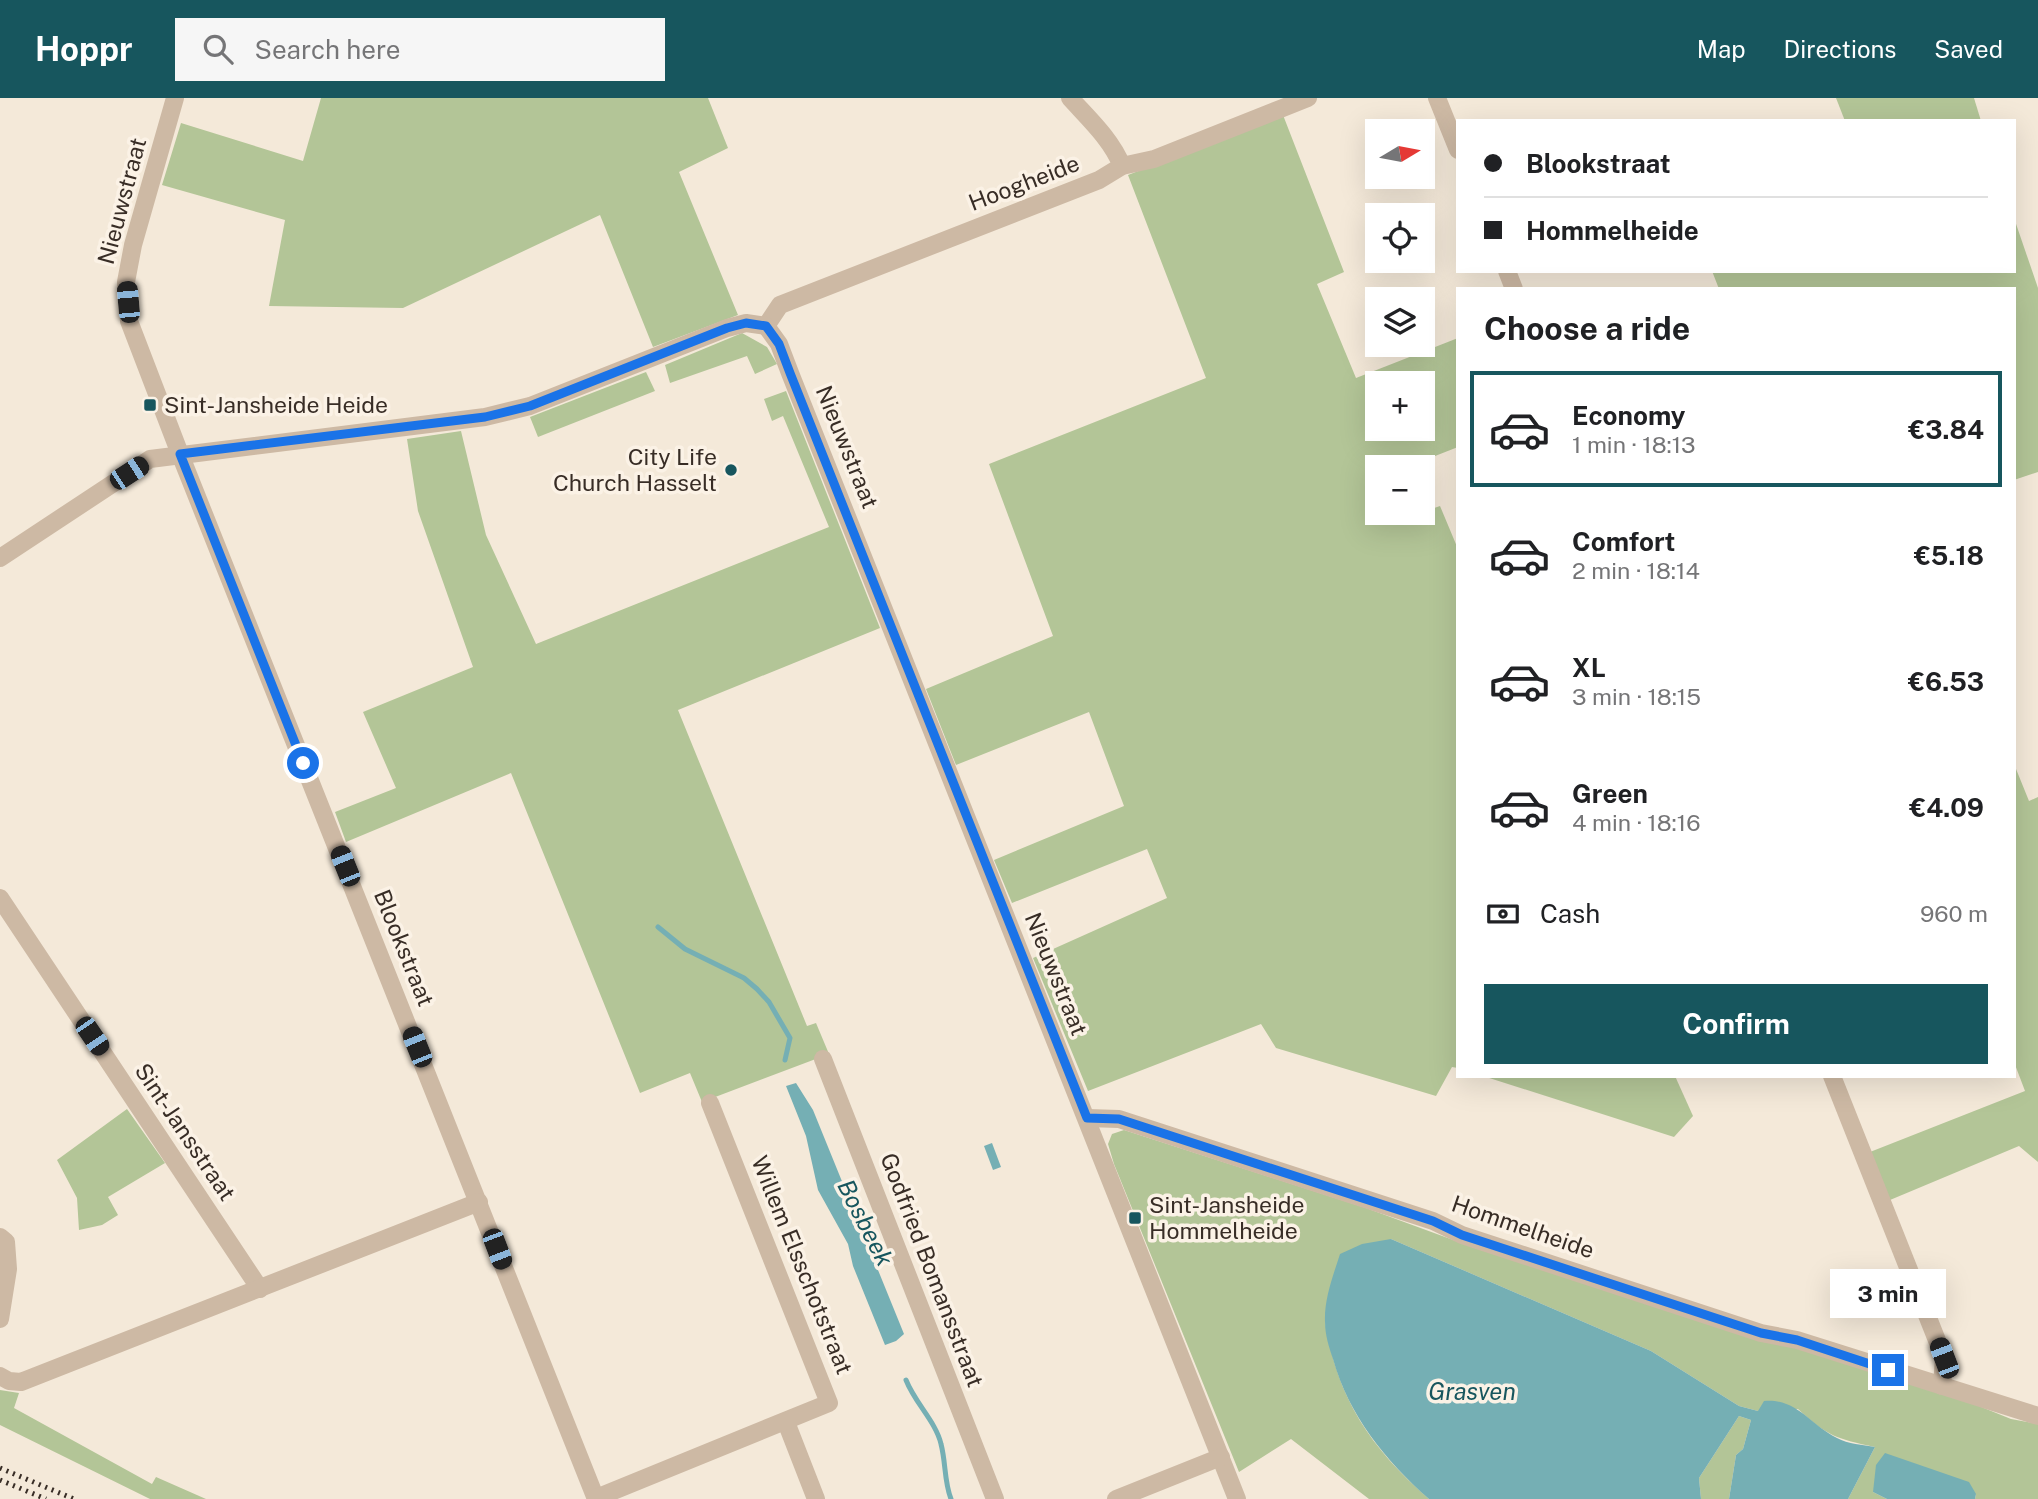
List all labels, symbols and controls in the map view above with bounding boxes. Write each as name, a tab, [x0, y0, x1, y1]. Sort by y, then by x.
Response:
search box	[175, 18, 665, 81]
text: Hoppr	[35, 30, 133, 68]
icon: search	[199, 30, 237, 68]
text: Search here	[255, 34, 401, 65]
text: Map	[1697, 35, 1746, 63]
text: Directions	[1784, 35, 1896, 63]
text: Saved	[1934, 35, 2003, 63]
north arrow	[1365, 119, 1435, 189]
map controls	[1365, 119, 1435, 525]
street label: Nieuwstraat	[92, 135, 151, 267]
text: Blookstraat	[1526, 148, 1671, 179]
street label: Hoogheide	[965, 149, 1083, 216]
button: locate	[1365, 203, 1435, 273]
text: Hommelheide	[1526, 215, 1699, 246]
car	[116, 280, 141, 324]
button: layers	[1365, 287, 1435, 357]
text: Choose a ride	[1484, 310, 1690, 347]
button: +	[1365, 371, 1435, 441]
street label: Nieuwstraat	[811, 382, 884, 512]
place label: Sint-Jansheide Heide	[164, 391, 388, 418]
marker: Sint-Jansheide Heide	[142, 397, 158, 413]
icon: car	[1488, 398, 1551, 461]
text: Economy	[1572, 400, 1685, 431]
text: €3.84	[1908, 414, 1984, 445]
text: 1 min · 18:13	[1572, 431, 1696, 458]
place label: City Life Church Hasselt	[553, 443, 717, 496]
car	[106, 453, 153, 493]
button: −	[1365, 455, 1435, 525]
marker: City Life Church Hasselt	[723, 462, 739, 478]
icon: car	[1488, 524, 1551, 587]
text: Comfort	[1572, 526, 1675, 557]
text: €5.18	[1914, 540, 1984, 571]
text: 2 min · 18:14	[1572, 557, 1700, 584]
icon: car	[1488, 650, 1551, 713]
text: XL	[1572, 652, 1606, 683]
text: €6.53	[1908, 666, 1984, 697]
text: 3 min · 18:15	[1572, 683, 1701, 710]
route start	[287, 747, 319, 779]
icon: car	[1488, 776, 1551, 839]
text: Green	[1572, 778, 1648, 809]
text: €4.09	[1909, 792, 1984, 823]
text: 4 min · 18:16	[1572, 809, 1700, 836]
car	[328, 843, 363, 889]
street label: Blookstraat	[369, 886, 440, 1010]
icon: cash	[1484, 895, 1522, 933]
text: Cash	[1540, 898, 1600, 929]
text: 960 m	[1920, 900, 1988, 927]
street label: Nieuwstraat	[1020, 909, 1093, 1039]
button: Confirm	[1484, 984, 1988, 1064]
car	[72, 1013, 113, 1059]
car	[400, 1024, 435, 1070]
street label: Sint-Jansstraat	[130, 1058, 241, 1205]
street label: Godfried Bomansstraat	[875, 1149, 990, 1391]
street label: Willem Elsschotstraat	[746, 1152, 859, 1378]
water label: Bosbeek	[832, 1175, 900, 1270]
street label: Hommelheide	[1448, 1190, 1598, 1264]
place label: Sint-Jansheide Hommelheide	[1149, 1191, 1305, 1244]
marker: Sint-Jansheide Hommelheide	[1127, 1210, 1143, 1226]
car	[480, 1226, 515, 1272]
callout: 3 min	[1830, 1268, 1946, 1318]
text: 3 min	[1858, 1280, 1918, 1307]
car	[1927, 1335, 1962, 1381]
route end	[1872, 1354, 1904, 1386]
water label: Grasven	[1428, 1377, 1516, 1405]

